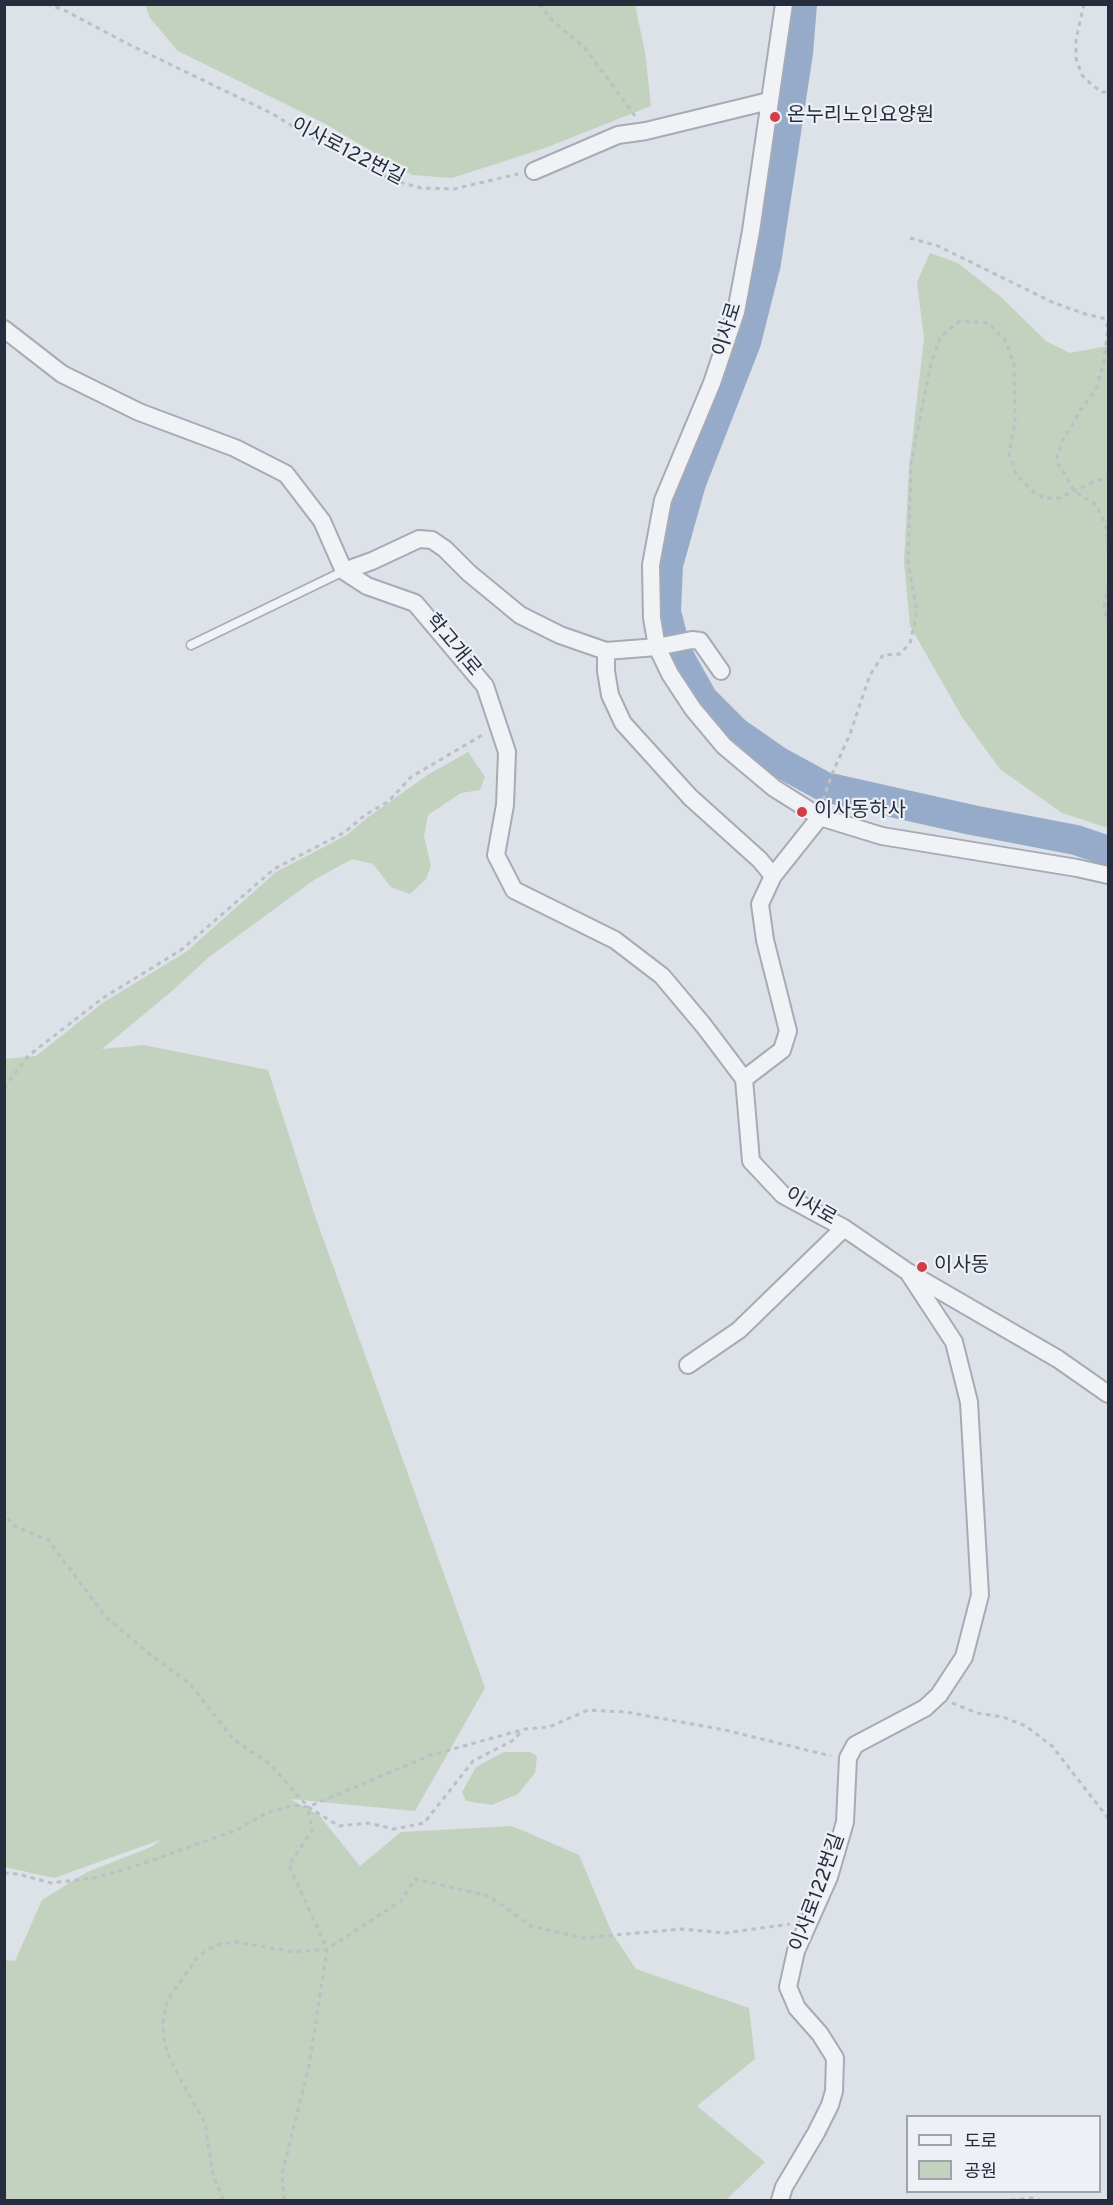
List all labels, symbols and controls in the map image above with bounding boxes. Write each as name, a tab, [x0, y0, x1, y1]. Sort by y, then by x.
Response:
place label: 온누리노인요양원	[787, 105, 934, 129]
marker: 온누리노인요양원	[768, 110, 782, 124]
street label: 이사로122번길	[286, 114, 408, 192]
street label: 이사로	[709, 300, 749, 360]
street label: 학고개로	[419, 610, 485, 682]
place label: 이사동하사	[814, 800, 906, 824]
marker: 이사동하사	[795, 805, 809, 819]
street label: 이사로	[780, 1184, 840, 1232]
place label: 이사동	[934, 1255, 989, 1279]
marker: 이사동	[915, 1260, 929, 1274]
street label: 이사로122번길	[787, 1831, 851, 1955]
legend	[906, 2115, 1101, 2193]
text: 도로	[964, 2131, 997, 2154]
text: 공원	[964, 2161, 997, 2184]

